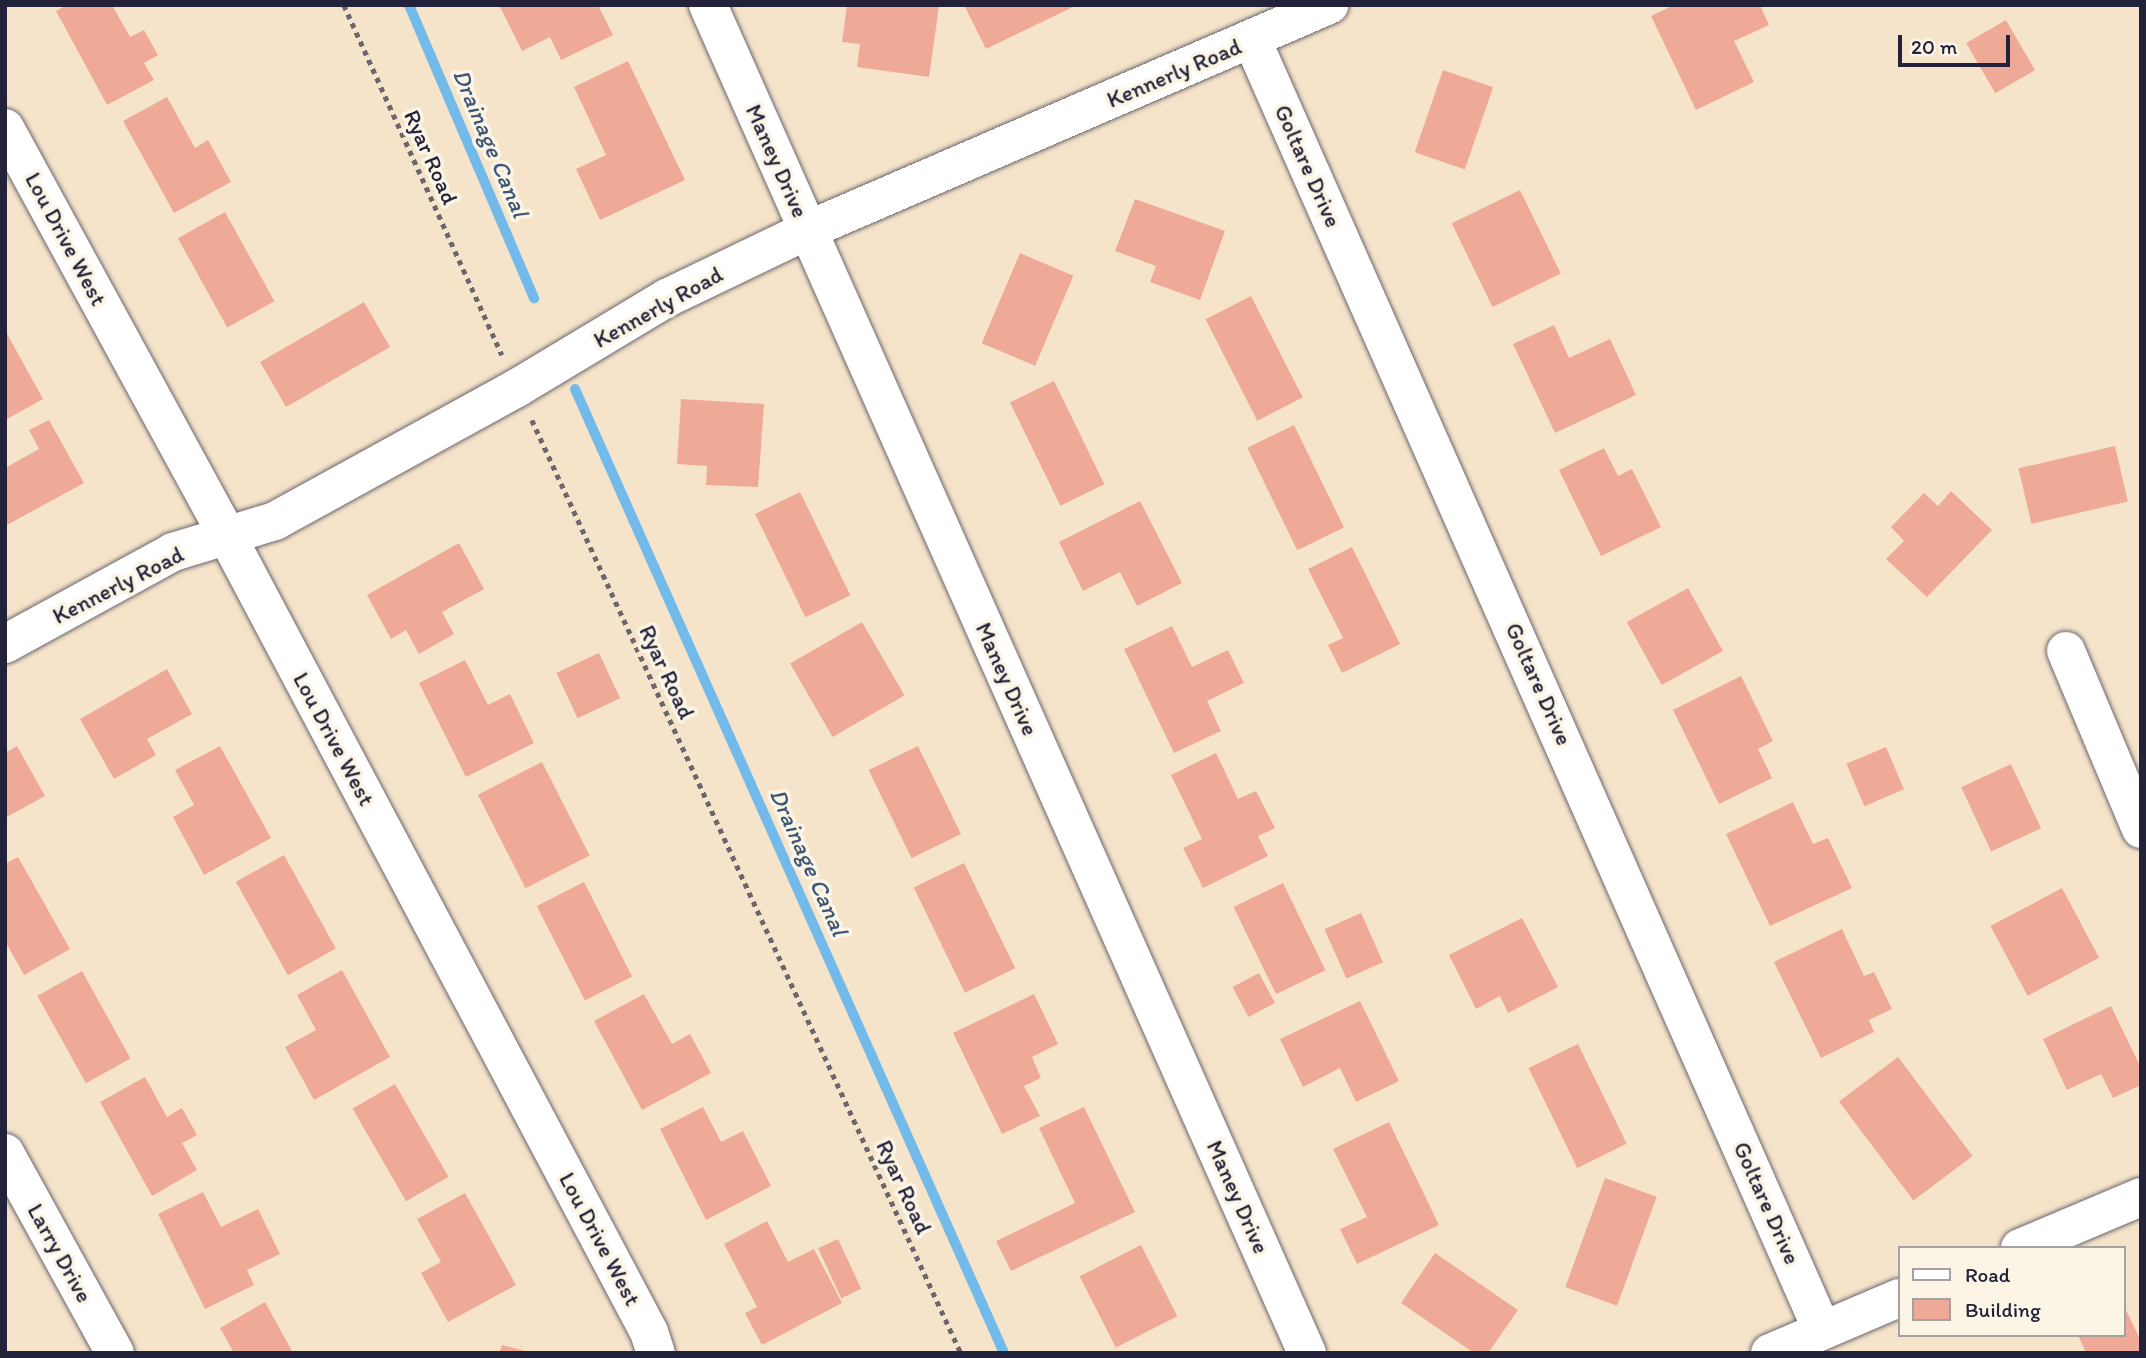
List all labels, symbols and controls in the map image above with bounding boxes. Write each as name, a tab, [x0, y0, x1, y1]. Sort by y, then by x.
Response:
scale bar	[1901, 21, 2013, 65]
street label: Kennerly Road	[1103, 32, 1245, 114]
text: 20 m	[1911, 34, 1957, 59]
water label: Drainage Canal	[447, 64, 535, 222]
street label: Maney Drive	[740, 100, 814, 222]
street label: Goltare Drive	[1269, 100, 1347, 232]
street label: Ryar Road	[398, 106, 464, 208]
street label: Lou Drive West	[19, 168, 113, 310]
street label: Kennerly Road	[589, 260, 727, 354]
street label: Kennerly Road	[48, 540, 188, 630]
street label: Maney Drive	[970, 618, 1044, 740]
street label: Goltare Drive	[1500, 618, 1578, 750]
street label: Ryar Road	[633, 621, 701, 723]
street label: Lou Drive West	[287, 668, 381, 810]
water label: Drainage Canal	[764, 784, 854, 940]
street label: Ryar Road	[870, 1136, 938, 1238]
street label: Maney Drive	[1201, 1136, 1275, 1258]
street label: Goltare Drive	[1728, 1137, 1806, 1269]
street label: Lou Drive West	[553, 1168, 647, 1310]
street label: Larry Drive	[21, 1199, 99, 1307]
legend	[1898, 1246, 2125, 1337]
text: Road	[1965, 1262, 2010, 1287]
text: Building	[1965, 1297, 2041, 1322]

